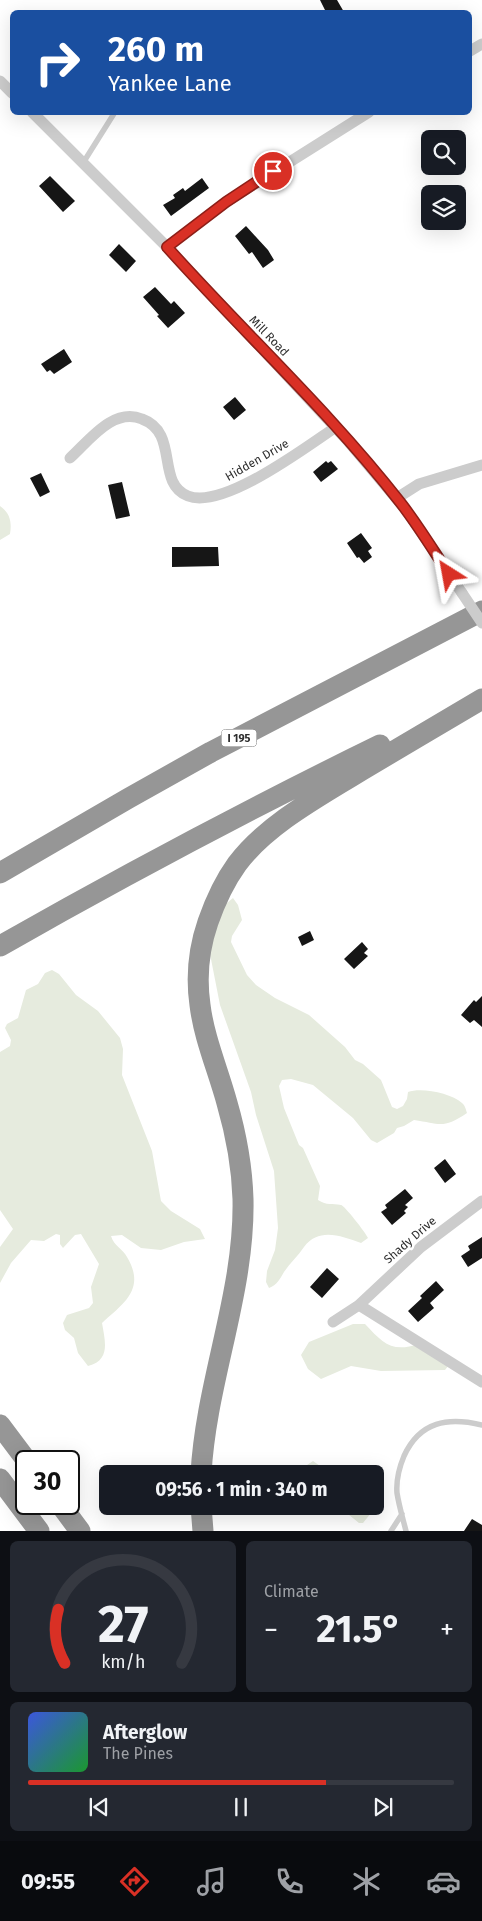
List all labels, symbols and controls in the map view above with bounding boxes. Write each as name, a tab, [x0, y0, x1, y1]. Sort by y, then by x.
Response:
text: 260 m	[108, 28, 204, 70]
icon: right	[25, 30, 90, 95]
text: Yankee Lane	[108, 70, 232, 97]
map controls	[421, 130, 466, 230]
button: search	[421, 130, 466, 175]
pin	[252, 150, 294, 192]
icon: arrive	[259, 157, 287, 185]
button: layers	[421, 185, 466, 230]
street label: Mill Road	[246, 313, 292, 359]
street label: Hidden Drive	[223, 436, 291, 484]
position arrow	[422, 547, 474, 599]
road number: I 195	[222, 730, 256, 746]
street label: Shady Drive	[381, 1214, 439, 1266]
speed limit sign: 30	[15, 1450, 80, 1515]
text: 09:56 · 1 min · 340 m	[155, 1478, 328, 1501]
text: Climate	[264, 1582, 319, 1601]
text: 27	[98, 1593, 148, 1656]
text: 21.5°	[316, 1606, 402, 1652]
text: −	[264, 1613, 278, 1646]
text: +	[440, 1613, 454, 1646]
text: km/h	[101, 1651, 145, 1673]
text: Afterglow	[103, 1721, 187, 1744]
text: The Pines	[103, 1744, 173, 1763]
icon: previous	[85, 1793, 113, 1821]
icon: pause	[227, 1793, 255, 1821]
icon: next	[369, 1793, 397, 1821]
icon: directions	[117, 1864, 152, 1899]
icon: music	[194, 1864, 229, 1899]
icon: phone	[272, 1864, 307, 1899]
icon: climate	[349, 1864, 384, 1899]
icon: car	[426, 1864, 461, 1899]
text: 09:55	[21, 1868, 75, 1895]

